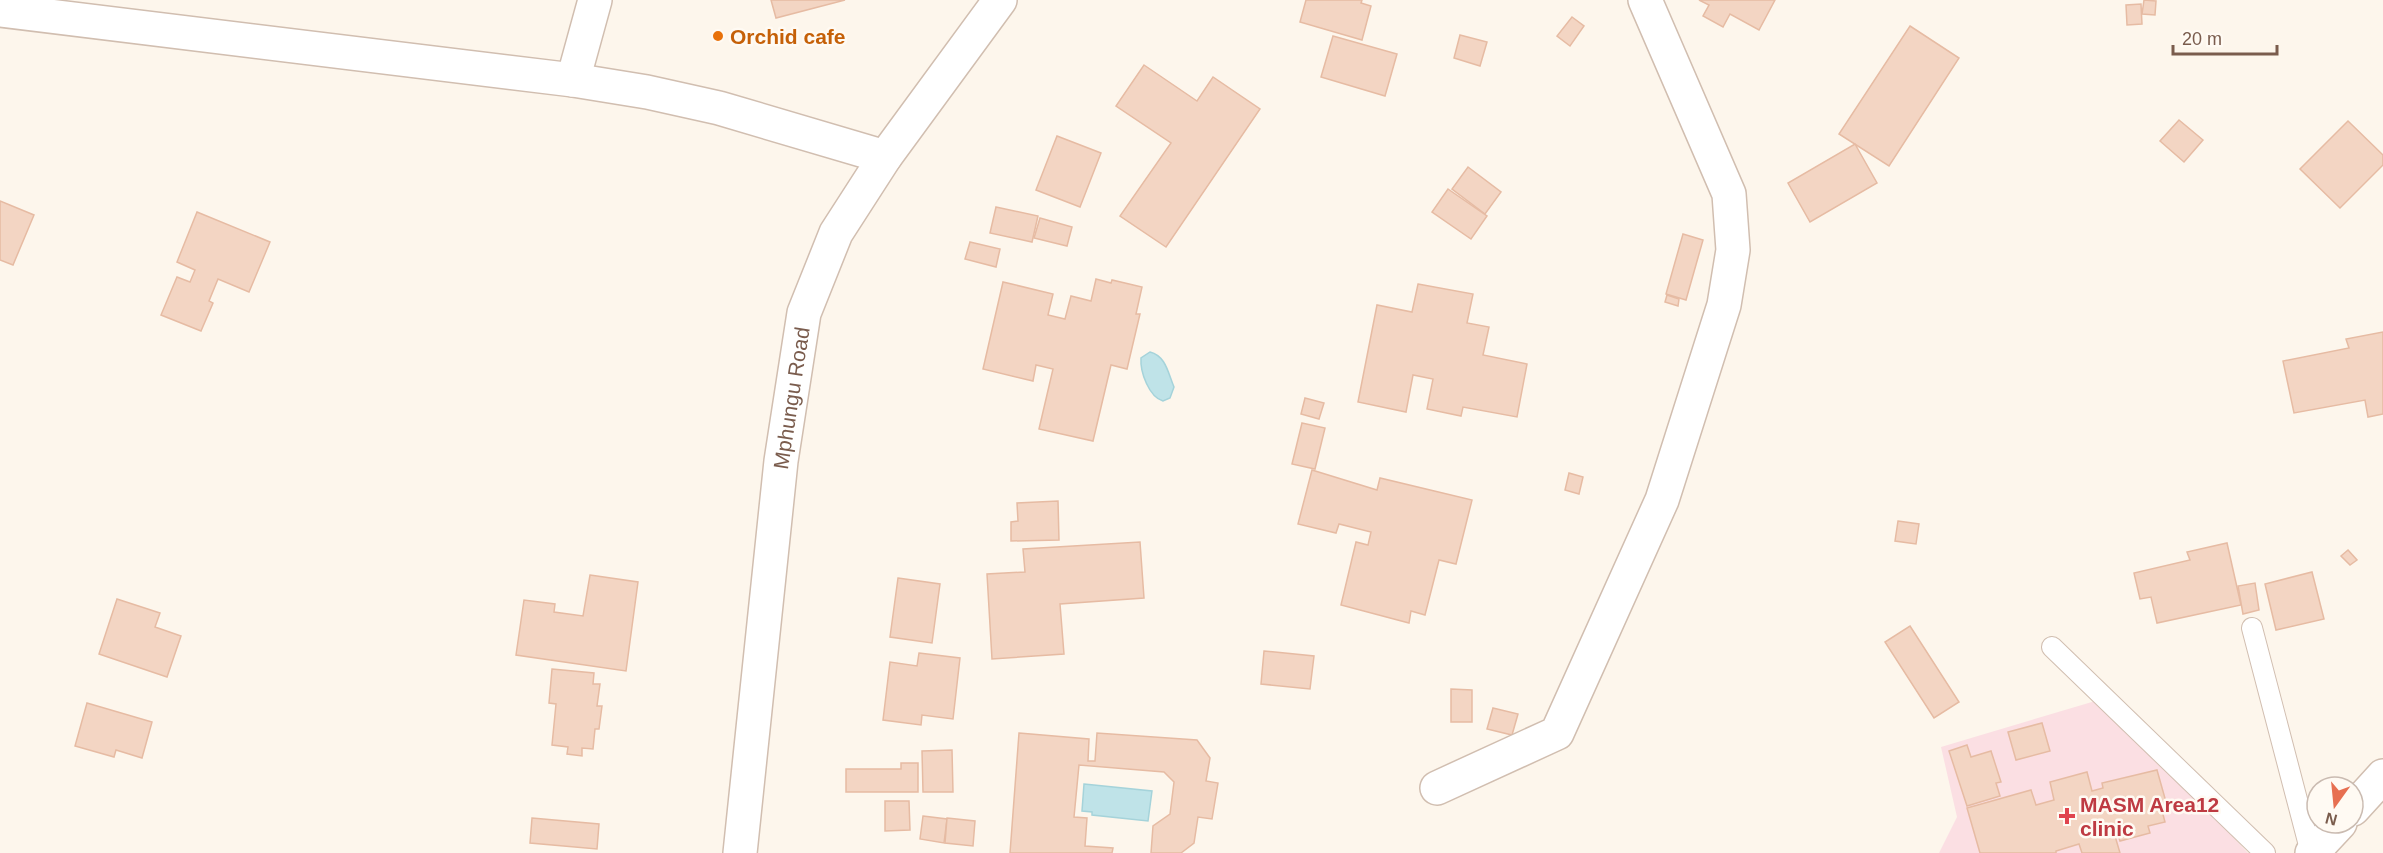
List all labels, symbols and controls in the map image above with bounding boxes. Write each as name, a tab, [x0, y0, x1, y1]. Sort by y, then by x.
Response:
scale bar	[2173, 18, 2276, 56]
place label: Orchid cafe	[730, 25, 846, 48]
marker: Orchid cafe	[711, 29, 725, 43]
text: 20 m	[2182, 29, 2222, 49]
street label: Mphungu Road	[768, 325, 813, 471]
north arrow	[2305, 775, 2365, 835]
place label: MASM Area12 clinic	[2080, 793, 2219, 840]
marker: MASM Area12 clinic	[2058, 807, 2076, 825]
text: N	[2323, 809, 2339, 829]

